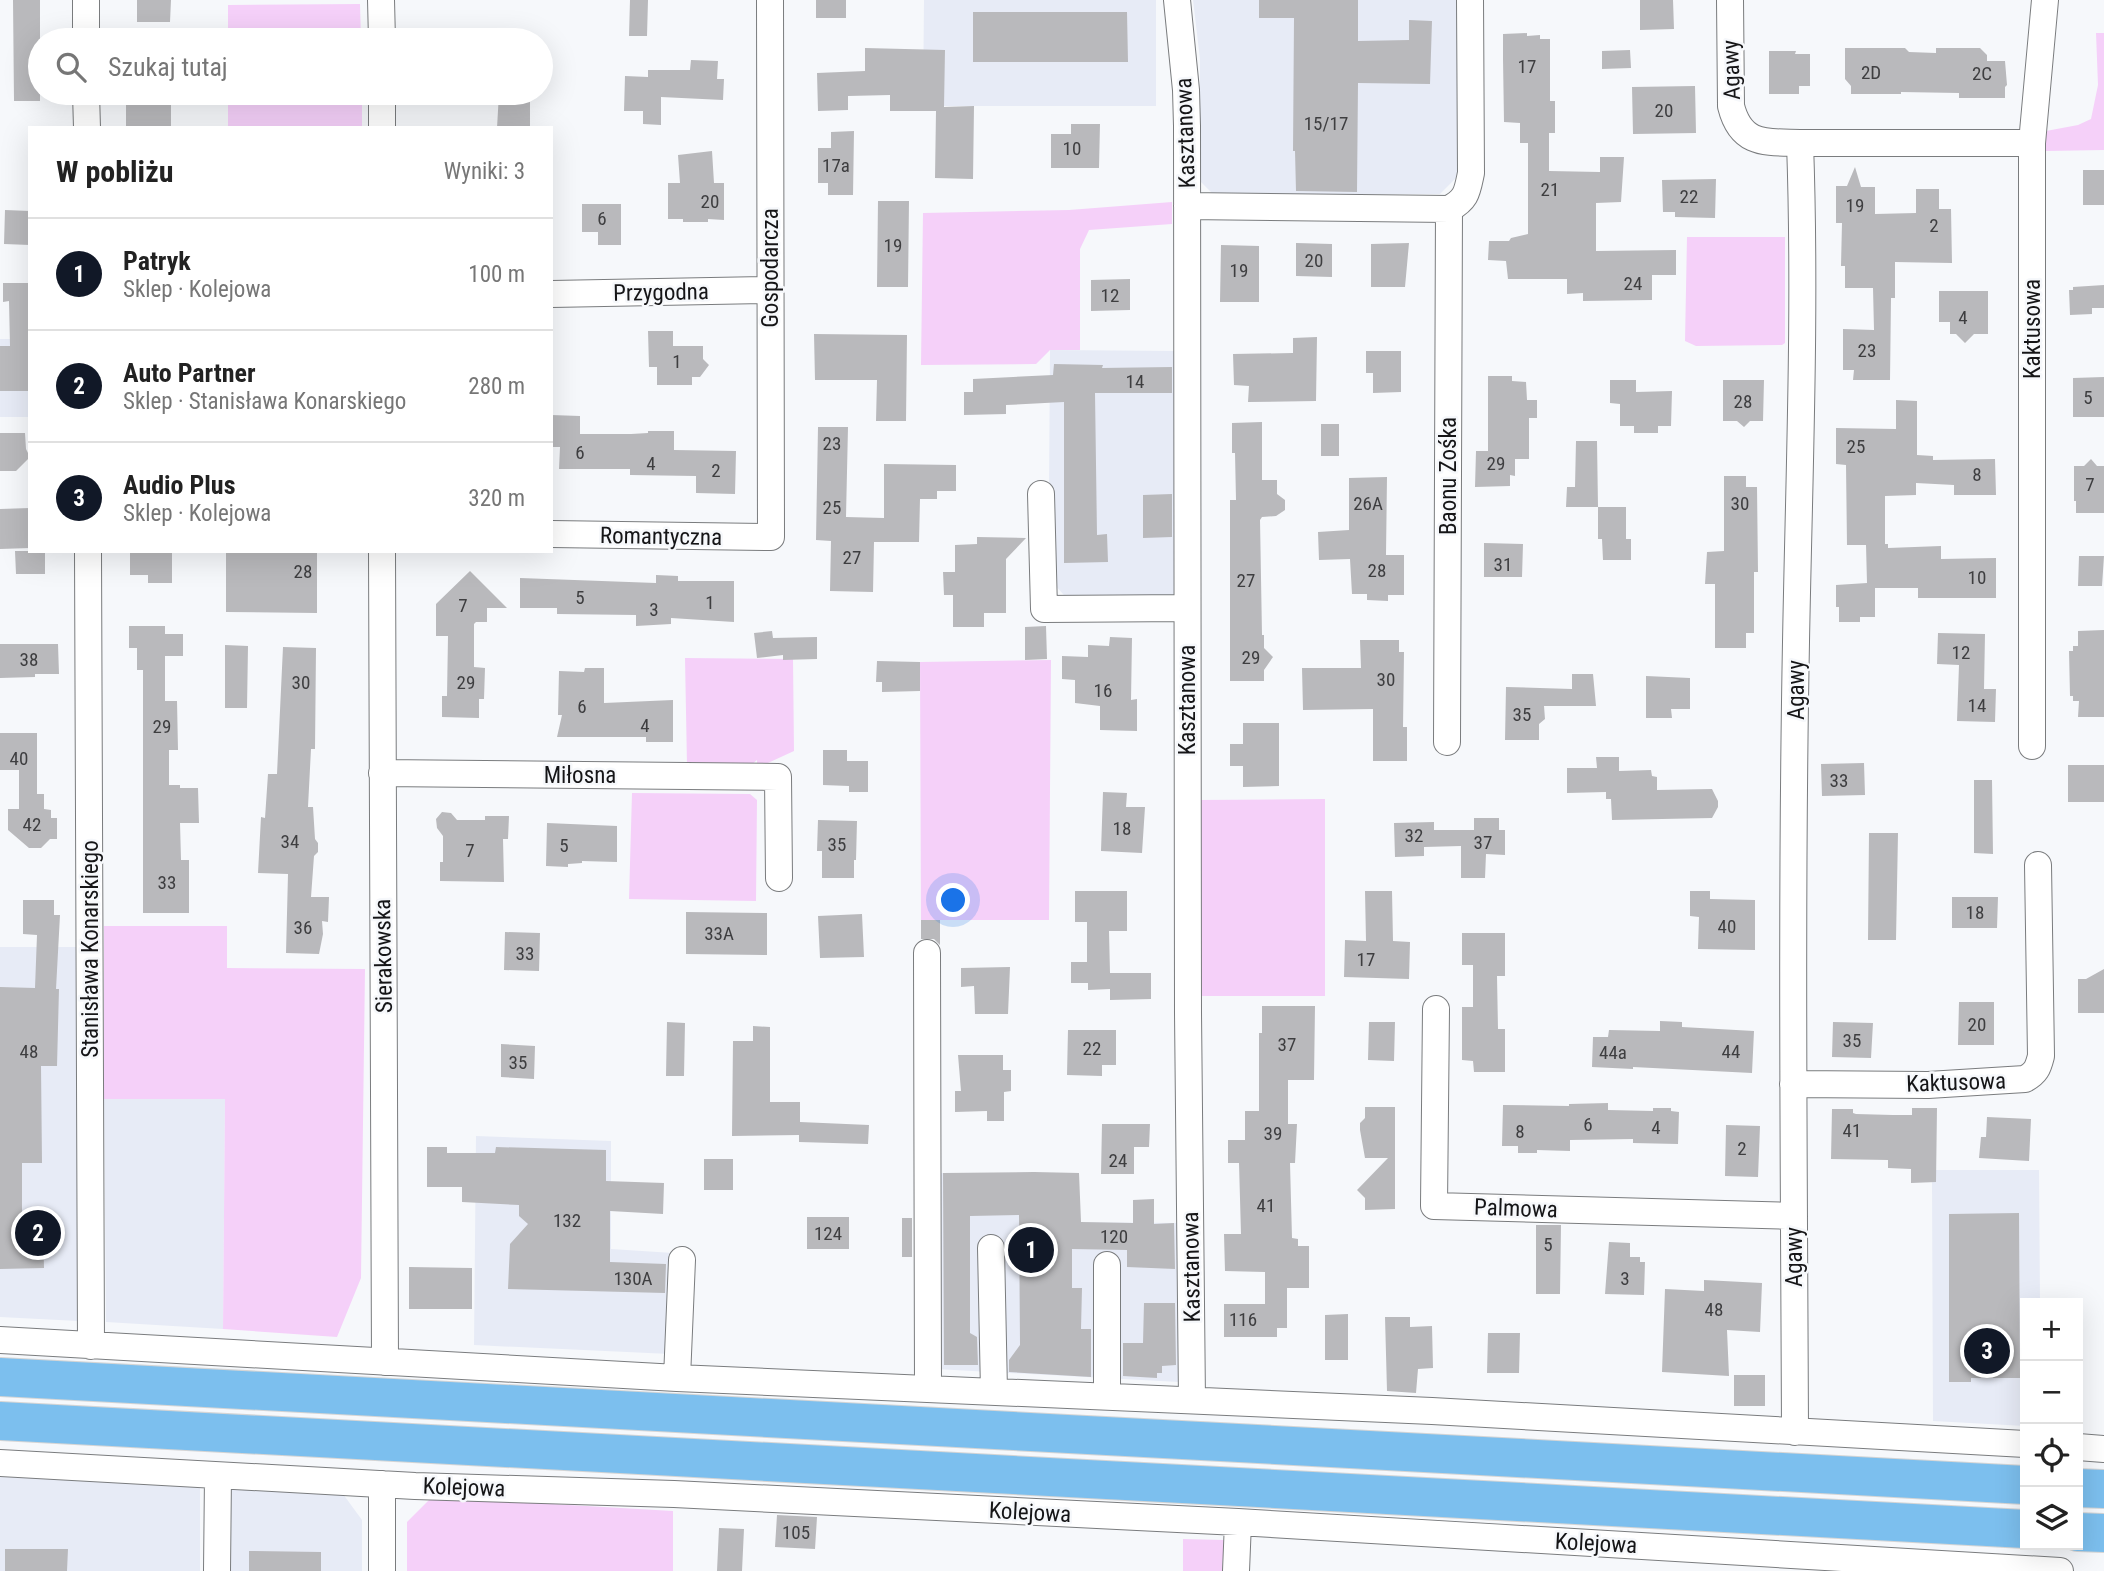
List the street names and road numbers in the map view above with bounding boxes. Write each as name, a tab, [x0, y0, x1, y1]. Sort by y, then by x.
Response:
street label: Agawy	[1717, 39, 1746, 101]
street label: Kasztanowa	[1170, 77, 1201, 189]
street label: Gospodarcza	[757, 208, 784, 328]
street label: Przygodna	[613, 278, 709, 307]
street label: Kaktusowa	[2019, 279, 2046, 379]
street label: Baonu Zośka	[1435, 417, 1462, 535]
street label: Romantyczna	[600, 522, 722, 551]
street label: Kasztanowa	[1174, 645, 1201, 755]
street label: Agawy	[1783, 660, 1810, 720]
street label: Miłosna	[544, 762, 616, 789]
street label: Stanisława Konarskiego	[77, 840, 104, 1058]
street label: Sierakowska	[369, 899, 398, 1013]
street label: Kaktusowa	[1906, 1067, 2006, 1098]
street label: Palmowa	[1474, 1194, 1558, 1223]
street label: Kasztanowa	[1177, 1211, 1206, 1323]
street label: Agawy	[1781, 1227, 1808, 1287]
street label: Kolejowa	[422, 1473, 506, 1502]
street label: Kolejowa	[988, 1497, 1072, 1528]
street label: Kolejowa	[1554, 1528, 1638, 1559]

